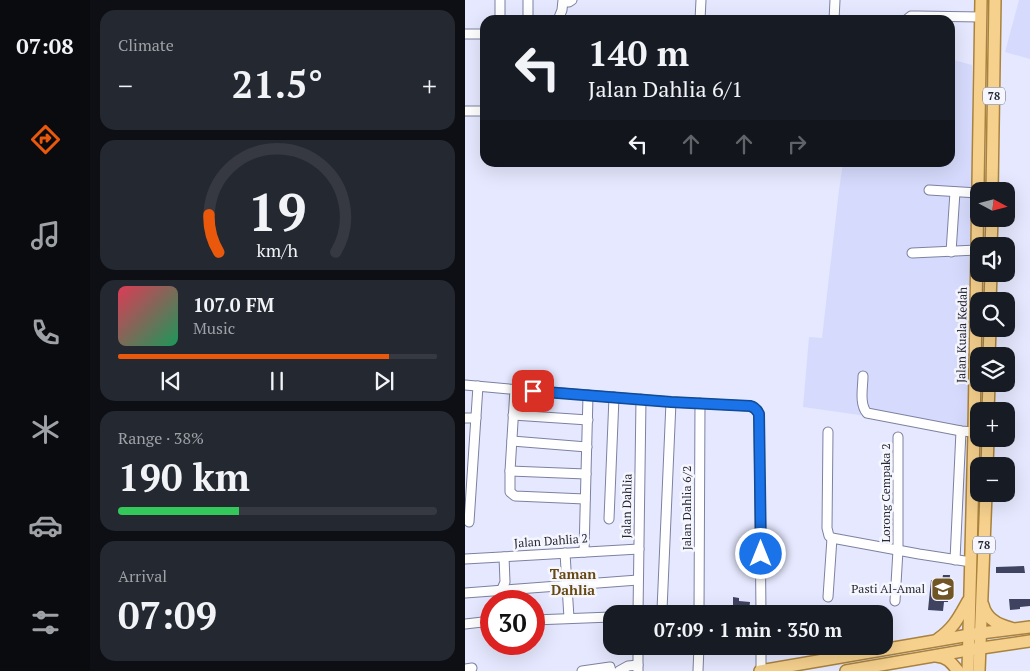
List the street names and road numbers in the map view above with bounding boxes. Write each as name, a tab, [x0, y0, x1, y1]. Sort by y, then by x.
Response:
road number: 78	[983, 88, 1005, 104]
street label: Jalan Kuala Kedah	[953, 287, 970, 383]
street label: Lorong Cempaka 2	[878, 443, 893, 543]
street label: Jalan Dahlia 6/2	[679, 466, 694, 550]
street label: Jalan Dahlia	[618, 473, 635, 539]
street label: Jalan Dahlia 2	[513, 530, 588, 551]
road number: 78	[973, 536, 995, 554]

